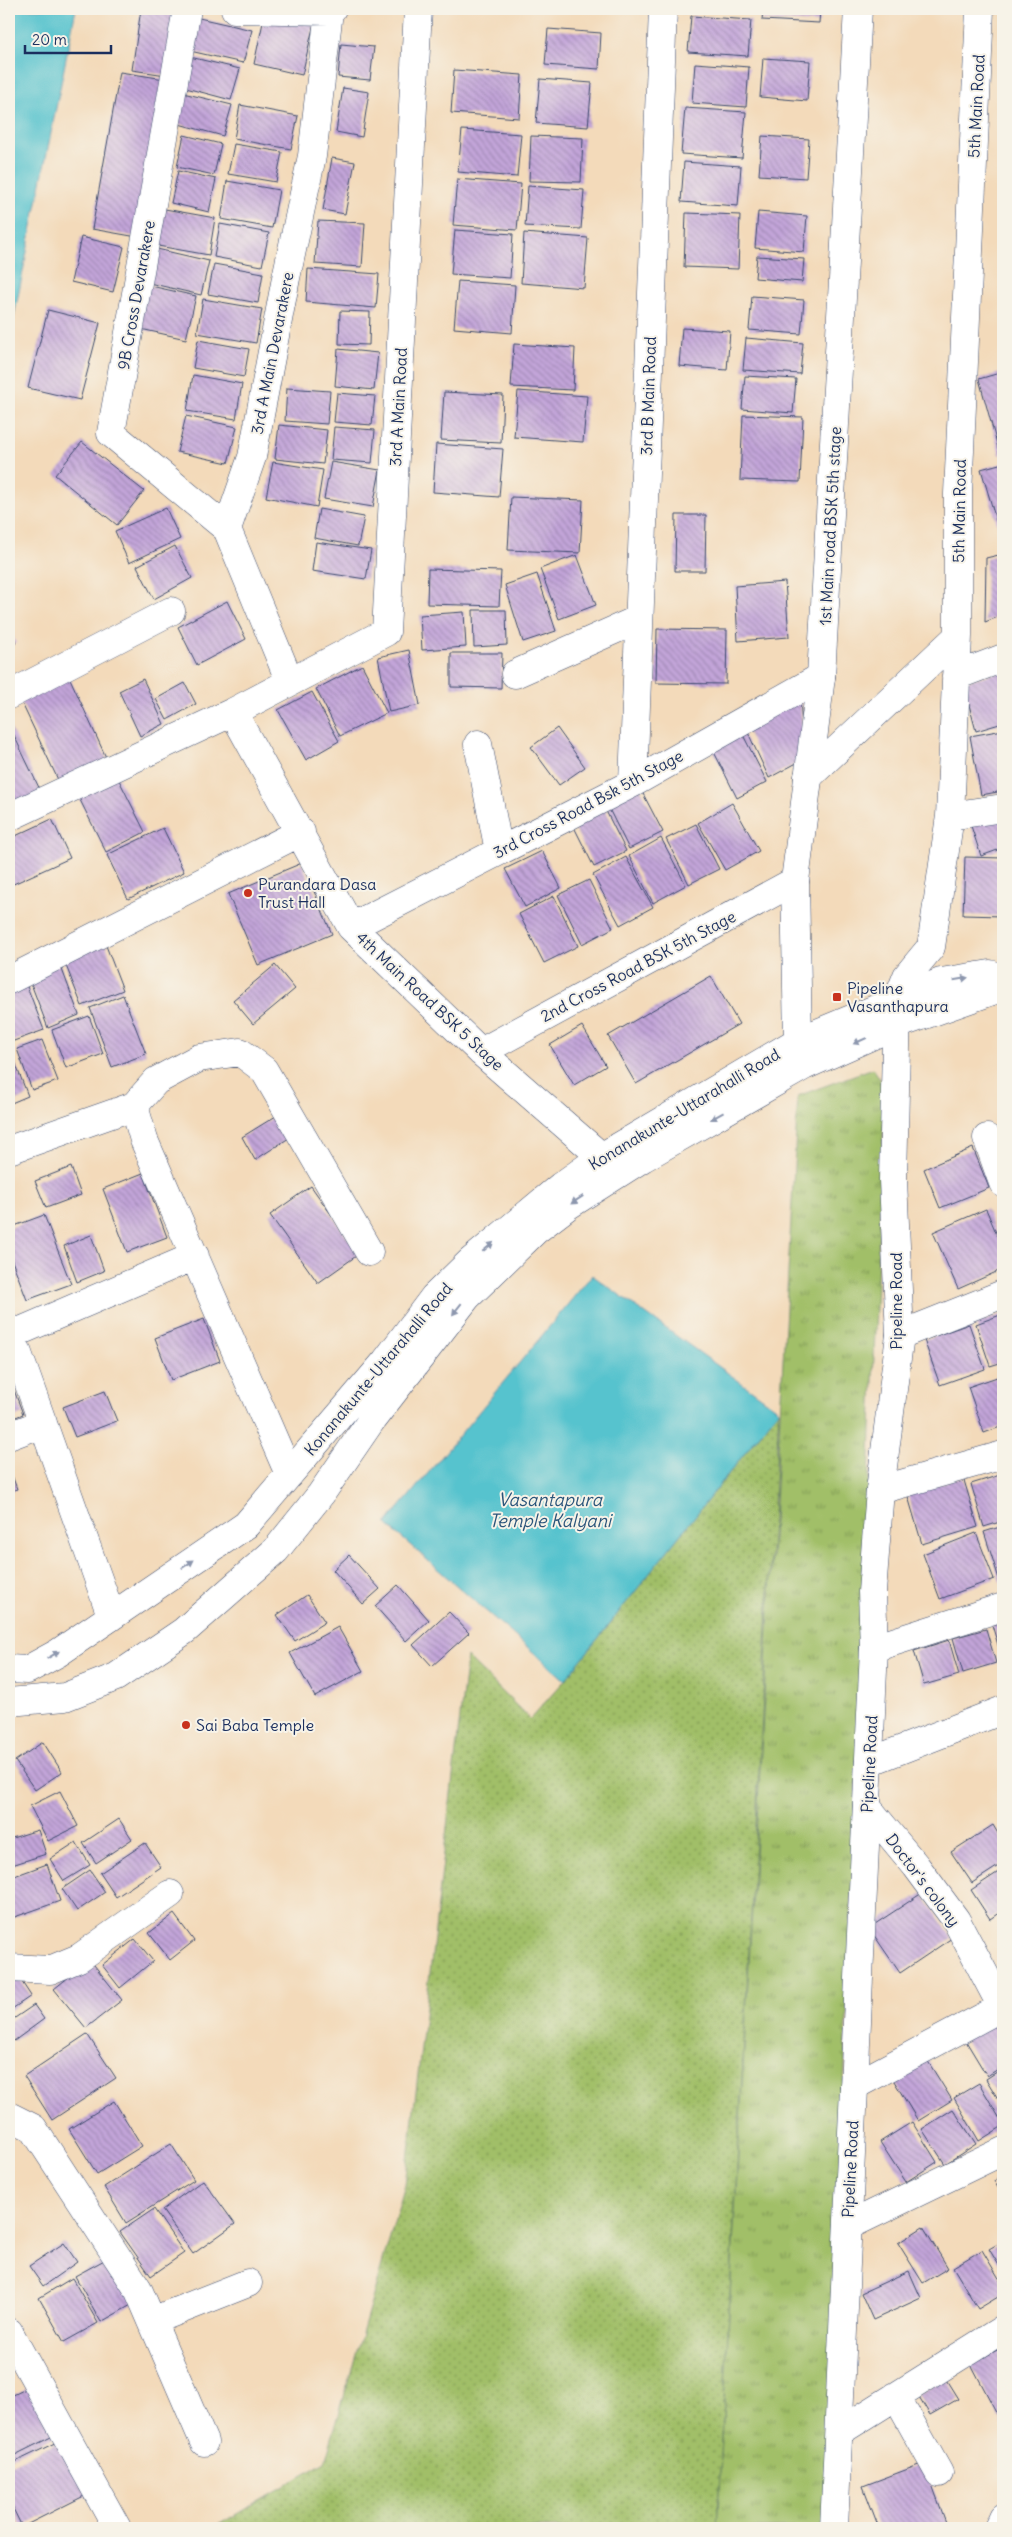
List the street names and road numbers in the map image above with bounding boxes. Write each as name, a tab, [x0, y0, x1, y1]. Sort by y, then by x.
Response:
street label: 5th Main Road	[963, 54, 989, 158]
street label: 9B Cross Devarakere	[113, 219, 159, 371]
street label: 3rd A Main Devarakere	[246, 270, 298, 436]
street label: 3rd B Main Road	[636, 336, 660, 456]
street label: 3rd A Main Road	[385, 347, 411, 467]
street label: 1st Main road BSK 5th stage	[815, 426, 845, 626]
street label: 5th Main Road	[948, 459, 970, 563]
street label: 3rd Cross Road Bsk 5th Stage	[490, 745, 686, 863]
street label: 2nd Cross Road BSK 5th Stage	[537, 906, 739, 1026]
street label: 4th Main Road BSK 5 Stage	[352, 927, 508, 1075]
street label: Konanakunte-Uttarahalli Road	[585, 1044, 783, 1174]
street label: Pipeline Road	[886, 1252, 906, 1350]
street label: Konanakunte-Uttarahalli Road	[300, 1278, 456, 1460]
street label: Pipeline Road	[856, 1715, 882, 1813]
street label: Doctor's colony	[882, 1830, 964, 1930]
street label: Pipeline Road	[837, 2120, 863, 2218]

